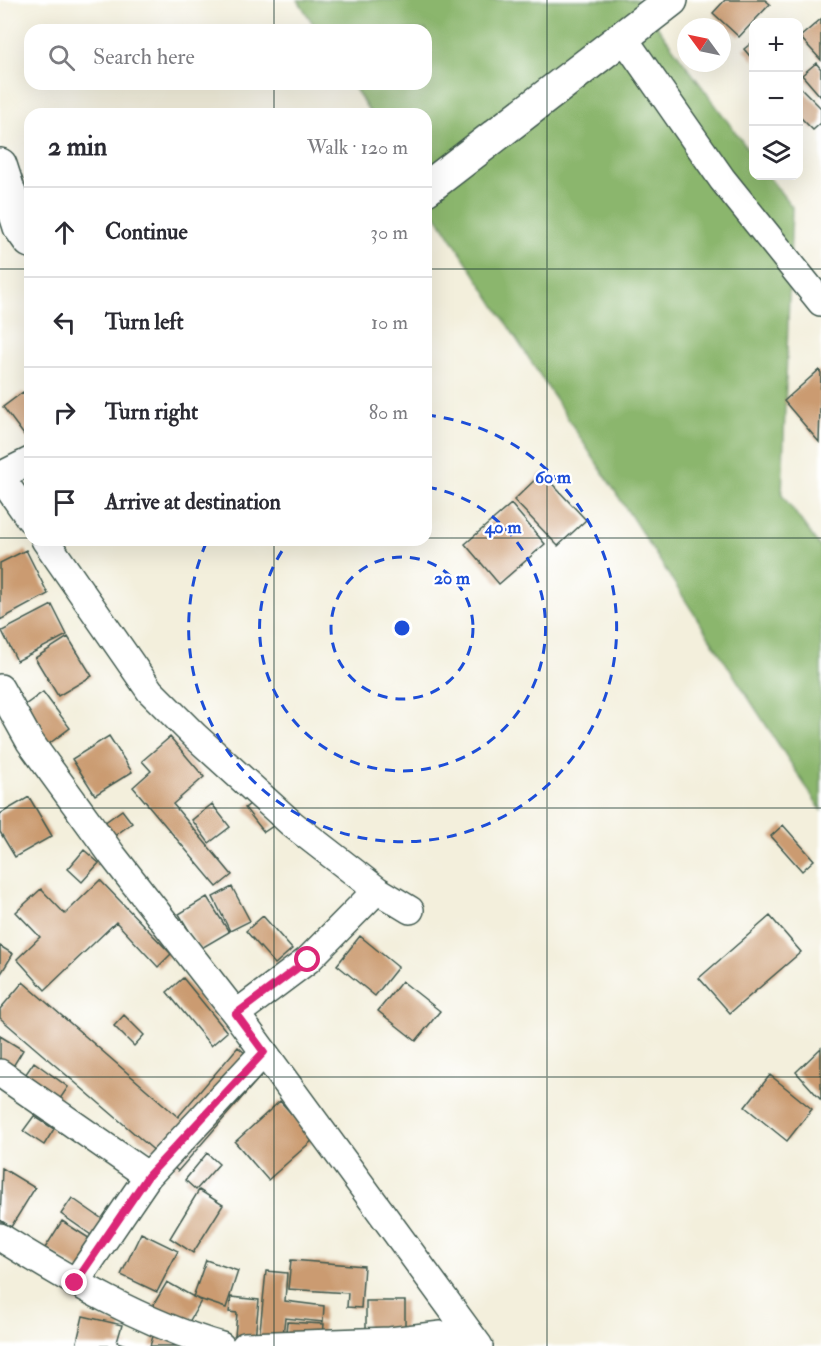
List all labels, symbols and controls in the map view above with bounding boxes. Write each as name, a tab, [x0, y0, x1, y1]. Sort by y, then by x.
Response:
north arrow	[677, 18, 731, 72]
map controls	[749, 18, 803, 180]
button: +	[749, 18, 803, 72]
search box	[24, 24, 432, 90]
icon: search	[45, 41, 78, 74]
text: Search here	[93, 43, 195, 71]
button: −	[749, 72, 803, 126]
button: layers	[749, 126, 803, 180]
text: 2 min	[48, 131, 107, 163]
text: Walk · 120 m	[307, 135, 408, 160]
icon: ahead	[48, 216, 81, 249]
text: Continue	[105, 218, 188, 246]
text: 30 m	[370, 220, 408, 245]
icon: left	[48, 306, 81, 339]
text: Turn left	[105, 308, 184, 336]
text: 10 m	[371, 310, 408, 335]
icon: right	[48, 396, 81, 429]
text: Turn right	[105, 398, 198, 426]
text: 80 m	[369, 400, 408, 425]
text: 60 m	[535, 466, 572, 489]
icon: arrive	[48, 486, 81, 519]
text: Arrive at destination	[105, 488, 281, 516]
text: 40 m	[484, 516, 522, 539]
text: 20 m	[434, 567, 471, 590]
centre of rings	[392, 618, 412, 638]
route start	[294, 946, 320, 972]
route end	[61, 1269, 87, 1295]

